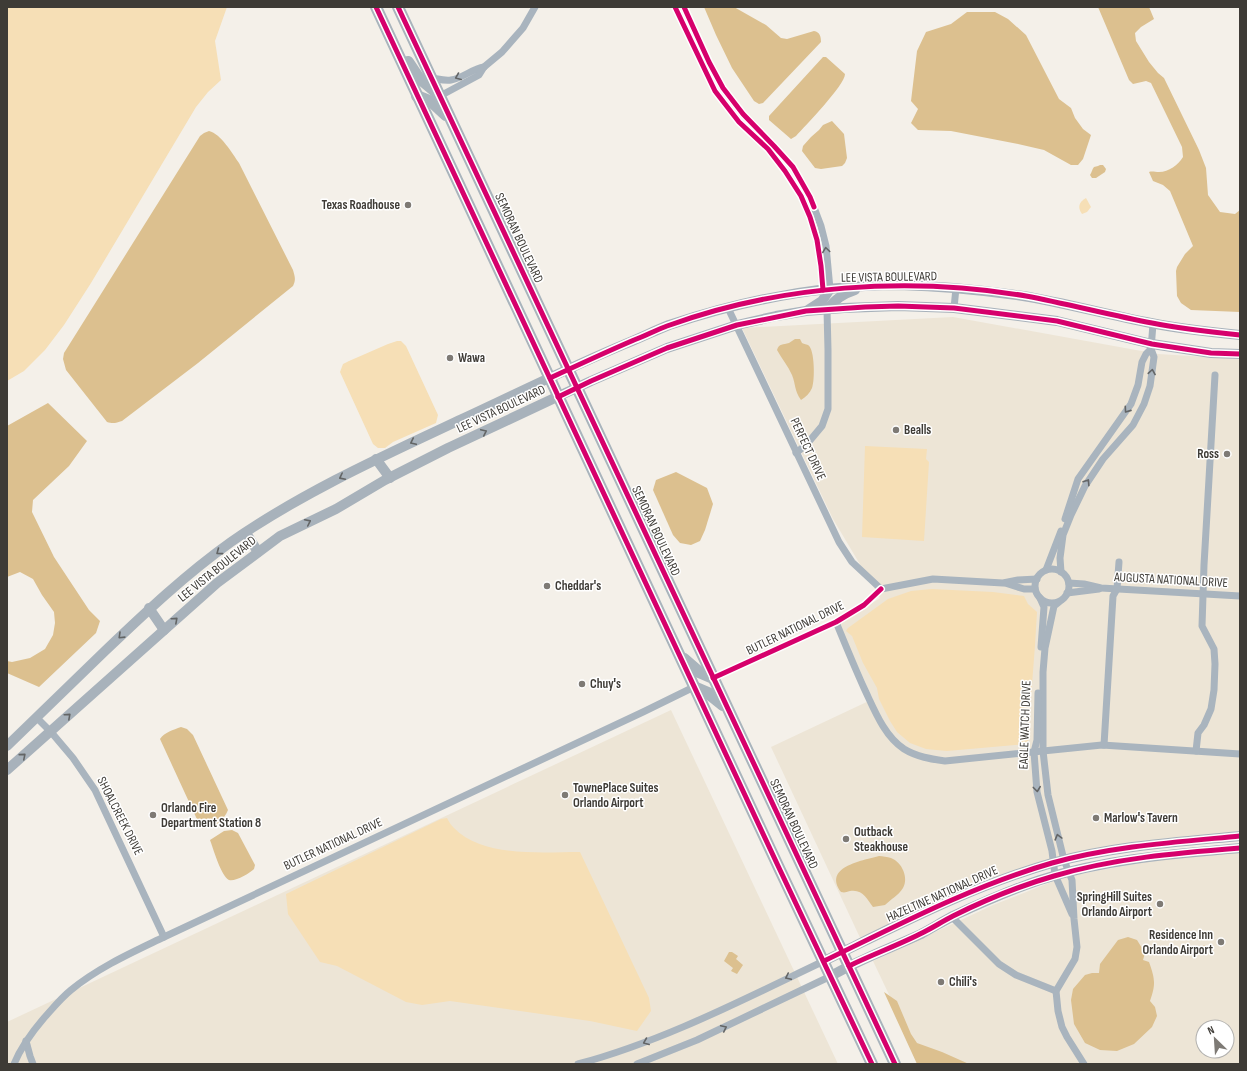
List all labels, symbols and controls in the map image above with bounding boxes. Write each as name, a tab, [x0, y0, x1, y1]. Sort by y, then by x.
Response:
one-way arrow	[455, 73, 462, 81]
street label: SEMORAN BOULEVARD	[491, 190, 547, 286]
place label: Texas Roadhouse	[322, 197, 400, 213]
marker: Texas Roadhouse	[403, 200, 413, 210]
one-way arrow	[822, 247, 831, 253]
street label: LEE VISTA BOULEVARD	[841, 268, 937, 286]
place label: Wawa	[458, 350, 485, 366]
marker: Wawa	[445, 353, 455, 363]
one-way arrow	[1147, 369, 1156, 376]
street label: LEE VISTA BOULEVARD	[454, 381, 548, 437]
one-way arrow	[1125, 406, 1132, 413]
street label: PERFECT DRIVE	[787, 415, 829, 483]
place label: Bealls	[904, 422, 931, 438]
marker: Bealls	[891, 425, 901, 435]
one-way arrow	[479, 429, 487, 437]
one-way arrow	[410, 437, 417, 445]
place label: Ross	[1197, 446, 1219, 462]
marker: Ross	[1222, 449, 1232, 459]
one-way arrow	[339, 472, 346, 480]
one-way arrow	[1082, 479, 1090, 486]
street label: SEMORAN BOULEVARD	[628, 483, 684, 579]
one-way arrow	[304, 519, 311, 527]
street label: LEE VISTA BOULEVARD	[175, 533, 259, 605]
one-way arrow	[216, 547, 223, 554]
street label: AUGUSTA NATIONAL DRIVE	[1113, 569, 1228, 591]
place label: Cheddar's	[555, 578, 601, 594]
marker: Cheddar's	[542, 581, 552, 591]
street label: BUTLER NATIONAL DRIVE	[743, 597, 847, 659]
one-way arrow	[171, 617, 178, 624]
one-way arrow	[118, 631, 126, 638]
place label: Chuy's	[590, 676, 621, 692]
marker: Chuy's	[577, 679, 587, 689]
street label: EAGLE WATCH DRIVE	[1015, 680, 1035, 770]
one-way arrow	[64, 714, 71, 721]
one-way arrow	[18, 753, 26, 761]
street label: SHOALCREEK DRIVE	[93, 774, 147, 858]
street label: SEMORAN BOULEVARD	[766, 776, 822, 872]
place label: TownePlace Suites Orlando Airport	[573, 780, 658, 811]
one-way arrow	[1033, 786, 1042, 792]
marker: TownePlace Suites Orlando Airport	[560, 790, 570, 800]
place label: Orlando Fire Department Station 8	[161, 800, 261, 831]
marker: Orlando Fire Department Station 8	[148, 810, 158, 820]
place label: Marlow's Tavern	[1104, 810, 1178, 826]
marker: Marlow's Tavern	[1091, 813, 1101, 823]
street label: BUTLER NATIONAL DRIVE	[281, 814, 385, 874]
place label: Outback Steakhouse	[854, 824, 909, 855]
marker: Outback Steakhouse	[841, 834, 851, 844]
one-way arrow	[1055, 834, 1063, 840]
street label: HAZELTINE NATIONAL DRIVE	[884, 862, 1000, 926]
place label: SpringHill Suites Orlando Airport	[1077, 889, 1153, 920]
marker: SpringHill Suites Orlando Airport	[1155, 899, 1165, 909]
place label: Residence Inn Orlando Airport	[1142, 927, 1214, 958]
marker: Residence Inn Orlando Airport	[1216, 937, 1226, 947]
one-way arrow	[785, 972, 793, 980]
place label: Chili's	[949, 974, 977, 990]
marker: Chili's	[936, 977, 946, 987]
north arrow	[1195, 1019, 1235, 1059]
text: N	[1206, 1023, 1217, 1038]
one-way arrow	[719, 1025, 727, 1033]
one-way arrow	[642, 1038, 649, 1046]

